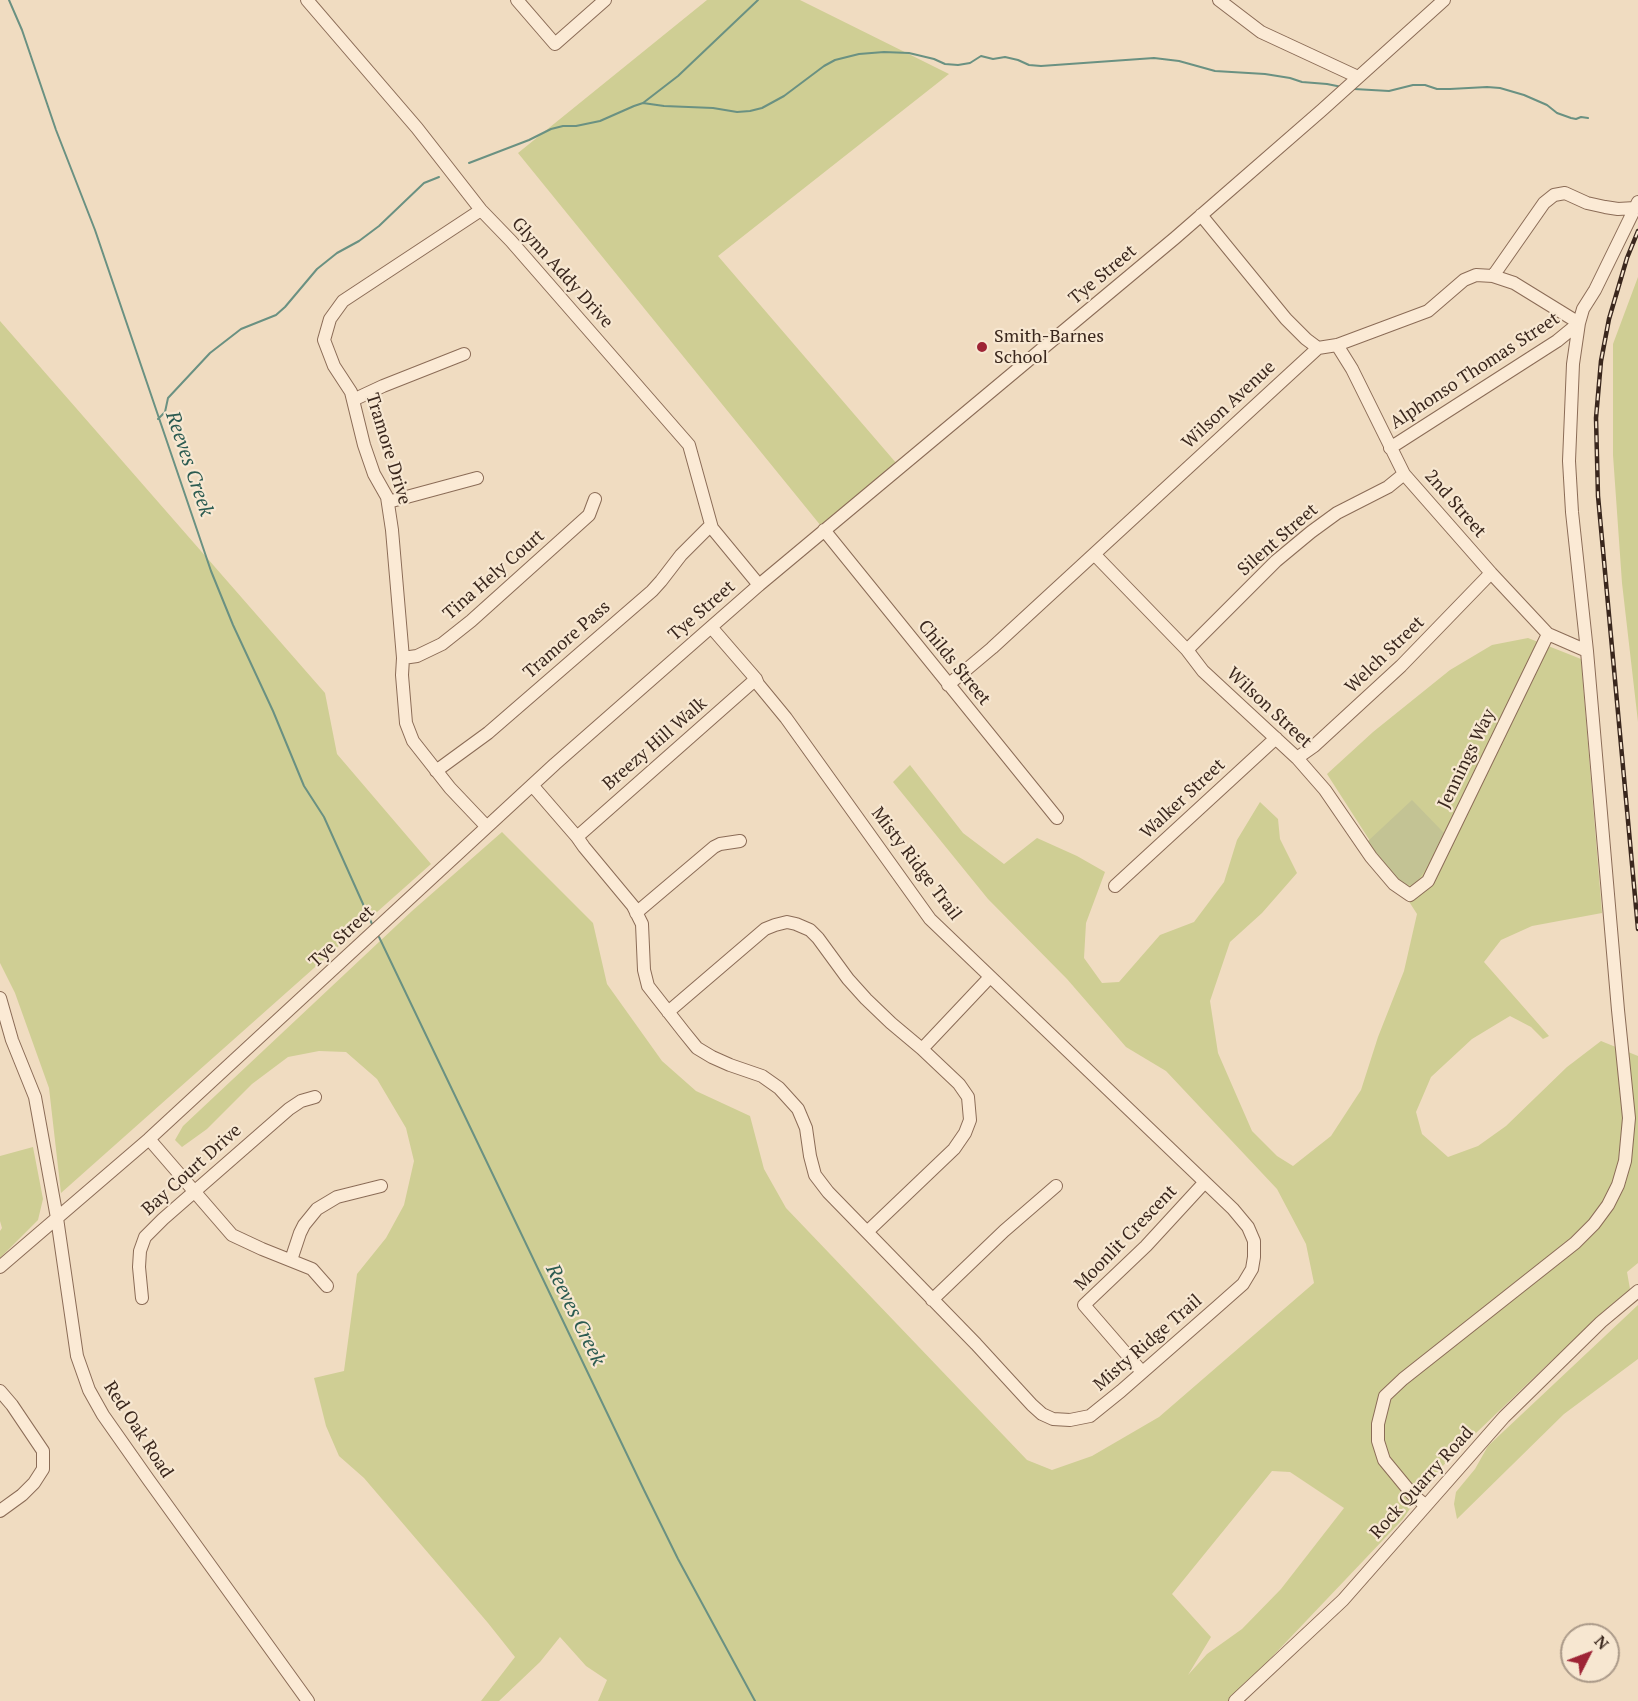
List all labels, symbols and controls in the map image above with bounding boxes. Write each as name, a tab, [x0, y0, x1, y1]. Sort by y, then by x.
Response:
street label: Glynn Addy Drive	[507, 213, 617, 333]
street label: Tye Street	[1065, 241, 1141, 309]
street label: Alphonso Thomas Street	[1386, 308, 1564, 434]
place label: Smith-Barnes School	[994, 326, 1104, 368]
marker: Smith-Barnes School	[975, 340, 989, 354]
street label: Wilson Avenue	[1178, 356, 1280, 454]
street label: Tramore Drive	[361, 391, 415, 507]
water label: Reeves Creek	[160, 408, 218, 520]
street label: 2nd Street	[1420, 466, 1490, 542]
street label: Silent Street	[1233, 499, 1323, 581]
street label: Tina Hely Court	[439, 525, 549, 625]
street label: Tye Street	[664, 576, 740, 646]
street label: Tramore Pass	[519, 596, 615, 684]
street label: Welch Street	[1341, 612, 1429, 698]
street label: Childs Street	[913, 616, 995, 710]
street label: Wilson Street	[1222, 663, 1316, 753]
street label: Breezy Hill Walk	[598, 693, 712, 795]
street label: Jennings Way	[1434, 706, 1500, 812]
street label: Walker Street	[1136, 754, 1230, 844]
street label: Misty Ridge Trail	[866, 803, 966, 925]
street label: Tye Street	[305, 901, 379, 973]
street label: Bay Court Drive	[138, 1120, 246, 1220]
street label: Moonlit Crescent	[1070, 1181, 1182, 1295]
water label: Reeves Creek	[540, 1260, 610, 1370]
street label: Misty Ridge Trail	[1090, 1290, 1206, 1396]
street label: Red Oak Road	[99, 1378, 177, 1482]
street label: Rock Quarry Road	[1366, 1422, 1478, 1544]
north arrow	[1560, 1623, 1620, 1683]
text: N	[1590, 1630, 1614, 1654]

